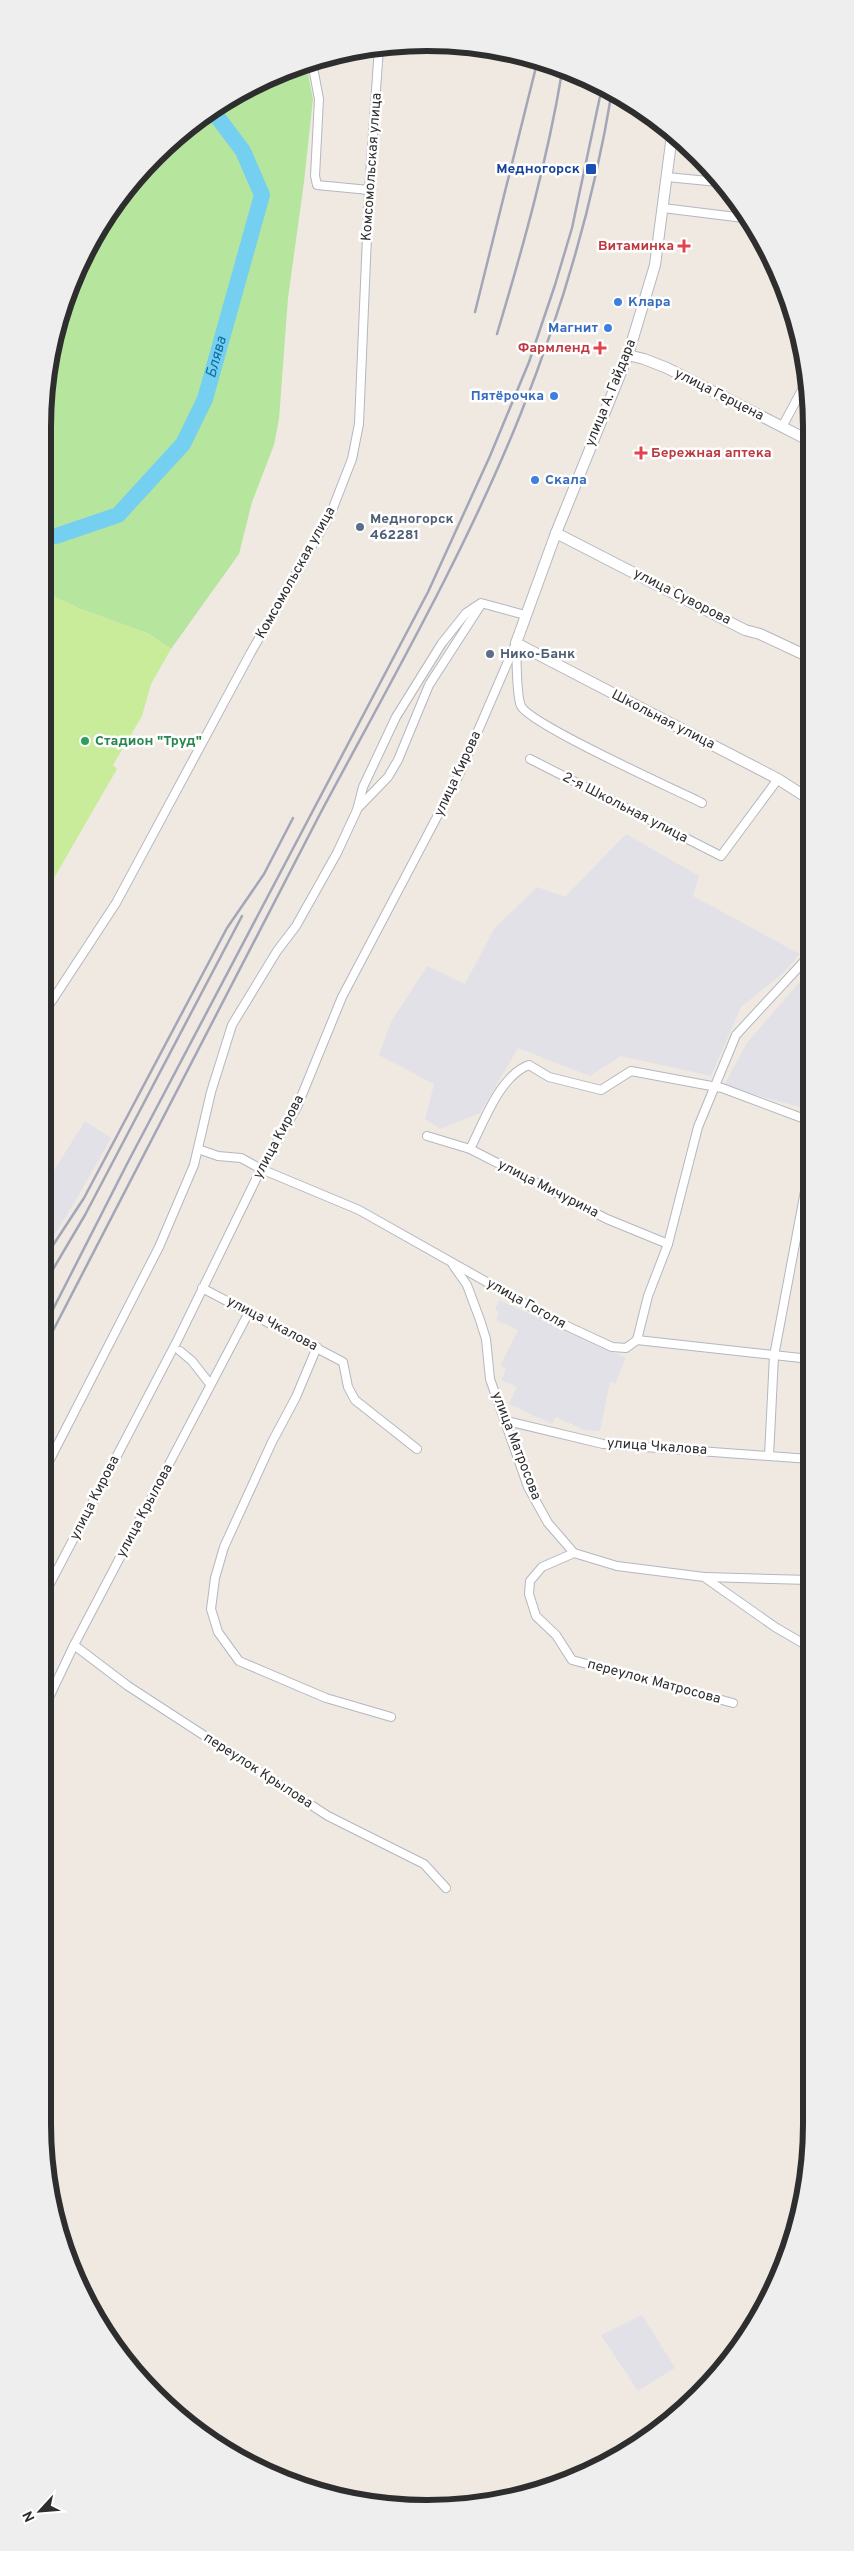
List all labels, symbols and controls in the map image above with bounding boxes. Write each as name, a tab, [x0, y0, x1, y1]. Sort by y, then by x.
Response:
street label: Комсомольская улица	[358, 92, 386, 242]
place label: Медногорск	[496, 161, 580, 178]
marker: Медногорск	[584, 162, 598, 176]
place label: Витаминка	[598, 238, 674, 255]
marker: Витаминка	[678, 240, 690, 252]
place label: Клара	[628, 294, 671, 311]
marker: Клара	[612, 296, 624, 308]
place label: Магнит	[548, 320, 598, 337]
marker: Магнит	[602, 322, 614, 334]
water label: Блява	[202, 334, 232, 380]
street label: улица А. Гайдара	[582, 337, 640, 449]
place label: Фармленд	[518, 340, 590, 357]
marker: Фармленд	[594, 342, 606, 354]
street label: улица Герцена	[671, 365, 767, 425]
place label: Пятёрочка	[471, 388, 544, 405]
marker: Пятёрочка	[548, 390, 560, 402]
place label: Бережная аптека	[651, 445, 772, 462]
marker: Бережная аптека	[635, 447, 647, 459]
place label: Скала	[545, 472, 587, 489]
marker: Скала	[529, 474, 541, 486]
street label: Комсомольская улица	[253, 504, 339, 642]
place label: Медногорск 462281	[370, 511, 454, 544]
marker: Медногорск 462281	[354, 521, 366, 533]
street label: улица Суворова	[631, 565, 733, 629]
place label: Нико-Банк	[500, 646, 575, 663]
marker: Нико-Банк	[484, 648, 496, 660]
street label: Школьная улица	[609, 687, 717, 753]
street label: улица Кирова	[431, 729, 485, 819]
place label: Стадион "Труд"	[95, 733, 202, 750]
marker: Стадион "Труд"	[79, 735, 91, 747]
street label: 2-я Школьная улица	[559, 769, 691, 847]
street label: улица Кирова	[250, 1092, 308, 1182]
street label: улица Мичурина	[495, 1156, 601, 1222]
street label: улица Гоголя	[483, 1275, 569, 1333]
street label: улица Чкалова	[224, 1293, 320, 1355]
street label: улица Матросова	[488, 1390, 544, 1502]
street label: улица Чкалова	[606, 1435, 708, 1459]
street label: улица Кирова	[66, 1453, 124, 1543]
street label: улица Крылова	[113, 1461, 177, 1561]
street label: переулок Матросова	[586, 1656, 722, 1708]
street label: переулок Крылова	[200, 1729, 316, 1813]
north arrow	[15, 2486, 65, 2536]
text: N	[20, 2508, 40, 2524]

